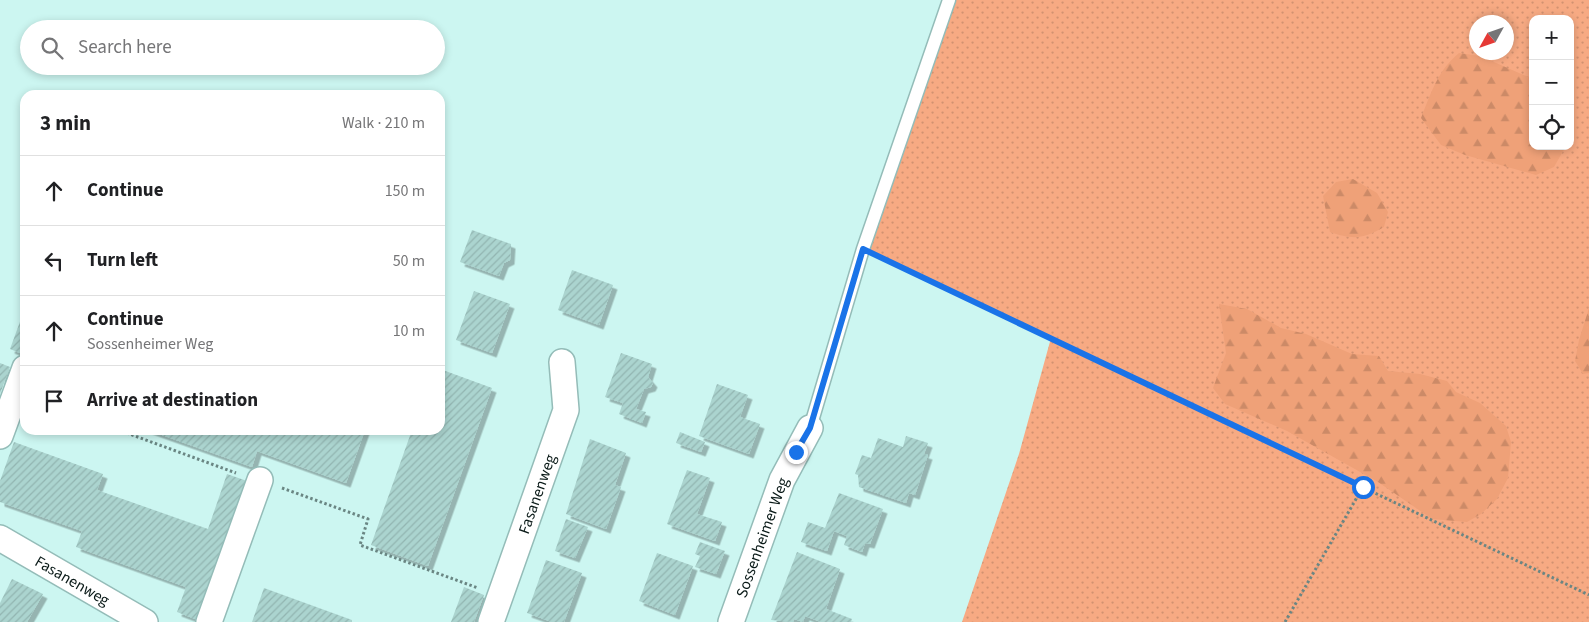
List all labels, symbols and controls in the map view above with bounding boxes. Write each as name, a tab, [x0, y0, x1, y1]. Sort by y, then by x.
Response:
north arrow	[1469, 15, 1514, 60]
map controls	[1529, 15, 1574, 150]
button: +	[1529, 15, 1574, 60]
search box	[20, 20, 445, 75]
icon: search	[38, 34, 66, 62]
text: Search here	[78, 34, 172, 61]
button: −	[1529, 60, 1574, 105]
button: locate	[1529, 105, 1574, 150]
text: 3 min	[40, 108, 91, 138]
text: Walk · 210 m	[342, 112, 425, 134]
icon: ahead	[40, 177, 68, 205]
text: Continue	[87, 177, 164, 204]
text: 150 m	[385, 180, 425, 202]
icon: left	[40, 247, 68, 275]
text: Turn left	[87, 247, 158, 274]
text: 50 m	[393, 250, 425, 272]
text: Continue	[87, 306, 164, 333]
icon: ahead	[40, 317, 68, 345]
text: 10 m	[393, 320, 425, 342]
text: Sossenheimer Weg	[87, 333, 213, 355]
icon: arrive	[40, 387, 68, 415]
text: Arrive at destination	[87, 387, 258, 414]
route end	[785, 441, 808, 464]
street label: Fasanenweg	[513, 451, 562, 537]
street label: Sossenheimer Weg	[731, 474, 794, 601]
route start	[1352, 476, 1375, 499]
street label: Fasanenweg	[31, 551, 114, 611]

